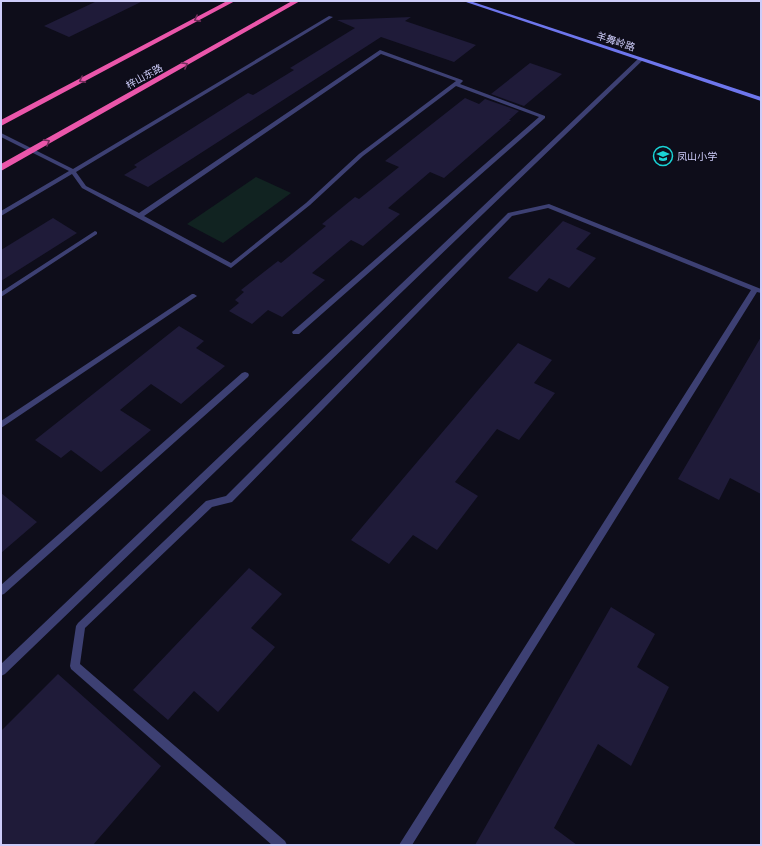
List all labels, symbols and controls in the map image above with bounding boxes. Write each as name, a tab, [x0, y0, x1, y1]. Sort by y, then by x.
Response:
one-way arrow	[194, 14, 201, 22]
street label: 羊舞岭路	[595, 30, 637, 53]
street label: 梓山东路	[124, 62, 164, 91]
one-way arrow	[181, 62, 188, 69]
one-way arrow	[79, 75, 87, 83]
one-way arrow	[43, 140, 50, 147]
school or university icon: 凤山小学	[652, 145, 674, 167]
place label: 凤山小学	[677, 151, 717, 162]

